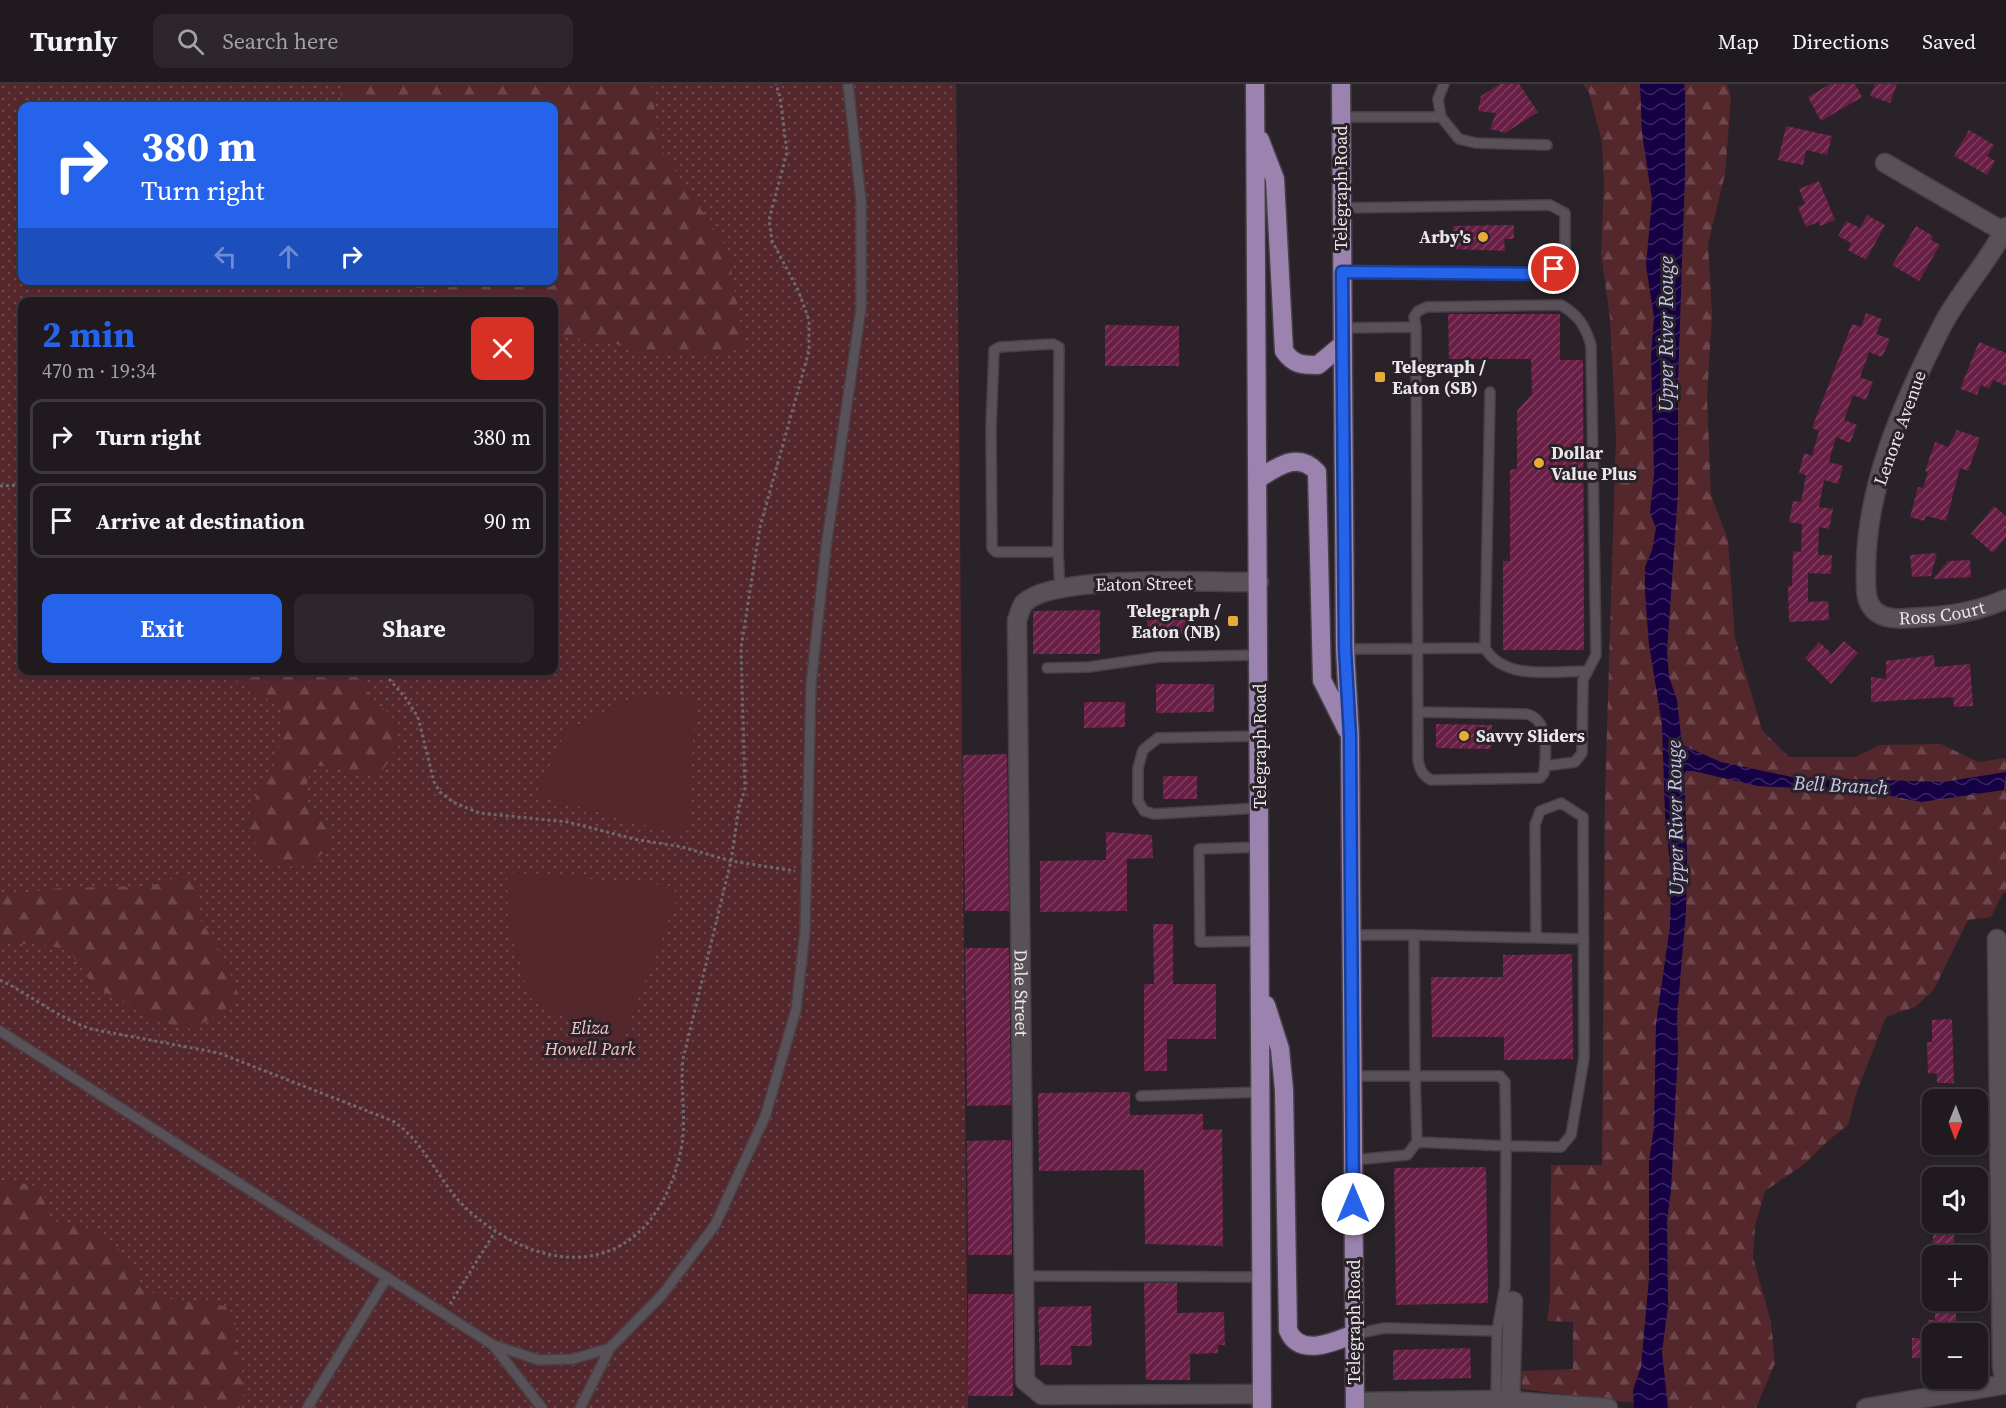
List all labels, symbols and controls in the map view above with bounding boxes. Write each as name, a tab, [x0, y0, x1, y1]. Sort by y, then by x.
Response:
search box	[153, 14, 573, 68]
text: Turnly	[30, 22, 117, 60]
icon: search	[174, 25, 207, 58]
text: Search here	[222, 26, 338, 56]
text: Map	[1718, 27, 1759, 56]
text: Directions	[1792, 27, 1889, 56]
text: Saved	[1922, 27, 1976, 56]
text: 380 m	[141, 117, 256, 175]
icon: right	[42, 126, 120, 204]
street label: Telegraph Road	[1328, 126, 1353, 250]
text: Turn right	[141, 172, 265, 209]
place label: Arby's	[1419, 224, 1471, 249]
marker: Arby's	[1476, 230, 1490, 244]
icon: left	[209, 240, 242, 273]
icon: ahead	[272, 240, 305, 273]
icon: right	[335, 240, 368, 273]
pin	[1528, 243, 1579, 294]
icon: arrive	[1537, 252, 1570, 285]
water label: Upper River Rouge	[1652, 256, 1680, 412]
text: 2 min	[42, 310, 135, 359]
button: close	[471, 317, 534, 380]
place label: Telegraph / Eaton (SB)	[1392, 354, 1486, 400]
text: 470 m · 19:34	[42, 357, 156, 385]
street label: Lenore Avenue	[1867, 367, 1932, 489]
marker: Telegraph / Eaton (SB)	[1373, 370, 1387, 384]
icon: right	[45, 420, 78, 453]
text: Turn right	[96, 422, 201, 452]
text: 380 m	[473, 422, 531, 452]
place label: Dollar Value Plus	[1551, 440, 1637, 486]
marker: Dollar Value Plus	[1532, 456, 1546, 470]
icon: arrive	[45, 504, 78, 537]
text: Arrive at destination	[96, 506, 305, 536]
text: 90 m	[484, 506, 531, 536]
street label: Eaton Street	[1095, 570, 1193, 597]
button: Exit	[42, 594, 282, 663]
button: Share	[294, 594, 534, 663]
street label: Ross Court	[1898, 594, 1988, 631]
place label: Telegraph / Eaton (NB)	[1127, 598, 1221, 644]
marker: Telegraph / Eaton (NB)	[1226, 614, 1240, 628]
street label: Telegraph Road	[1247, 684, 1272, 808]
place label: Savvy Sliders	[1476, 723, 1585, 748]
marker: Savvy Sliders	[1457, 729, 1471, 743]
water label: Upper River Rouge	[1660, 740, 1690, 896]
water label: Bell Branch	[1792, 768, 1889, 801]
street label: Dale Street	[1008, 949, 1034, 1037]
park label: Eliza Howell Park	[543, 1015, 636, 1061]
north arrow	[1922, 1089, 1988, 1155]
map controls	[1922, 1089, 1988, 1389]
button: sound	[1922, 1167, 1988, 1233]
position arrow	[1321, 1172, 1385, 1236]
button: +	[1922, 1245, 1988, 1311]
street label: Telegraph Road	[1341, 1260, 1366, 1384]
button: −	[1922, 1323, 1988, 1389]

